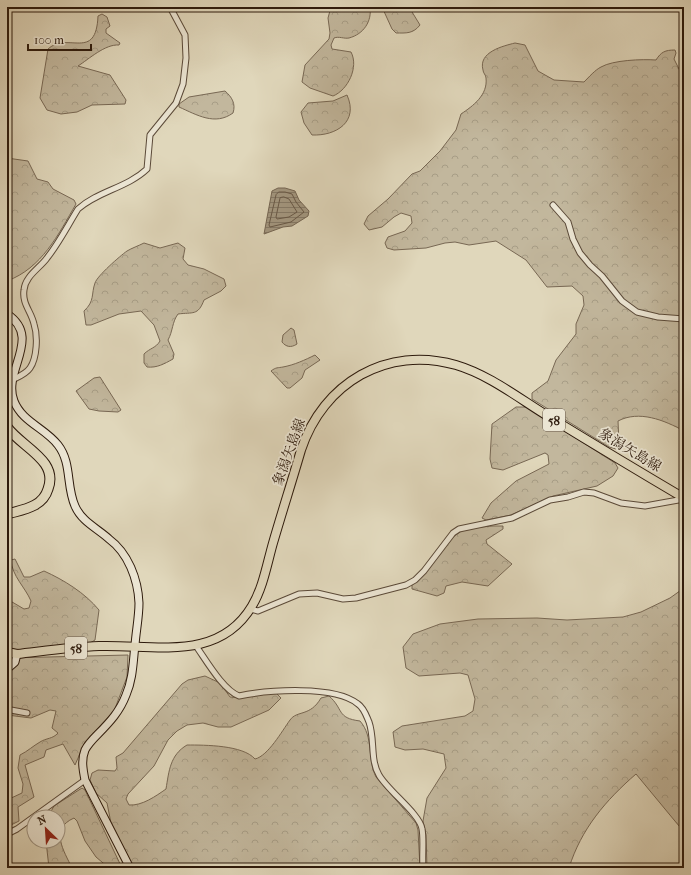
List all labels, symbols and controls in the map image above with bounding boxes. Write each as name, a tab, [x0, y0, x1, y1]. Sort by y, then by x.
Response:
scale bar	[28, 26, 91, 52]
text: 100 m	[34, 33, 64, 47]
road number: 58	[543, 409, 565, 431]
street label: 象潟矢島線	[269, 416, 309, 488]
street label: 象潟矢島線	[596, 425, 664, 475]
road number: 58	[65, 637, 87, 659]
north arrow	[26, 809, 66, 849]
text: N	[35, 812, 49, 828]

